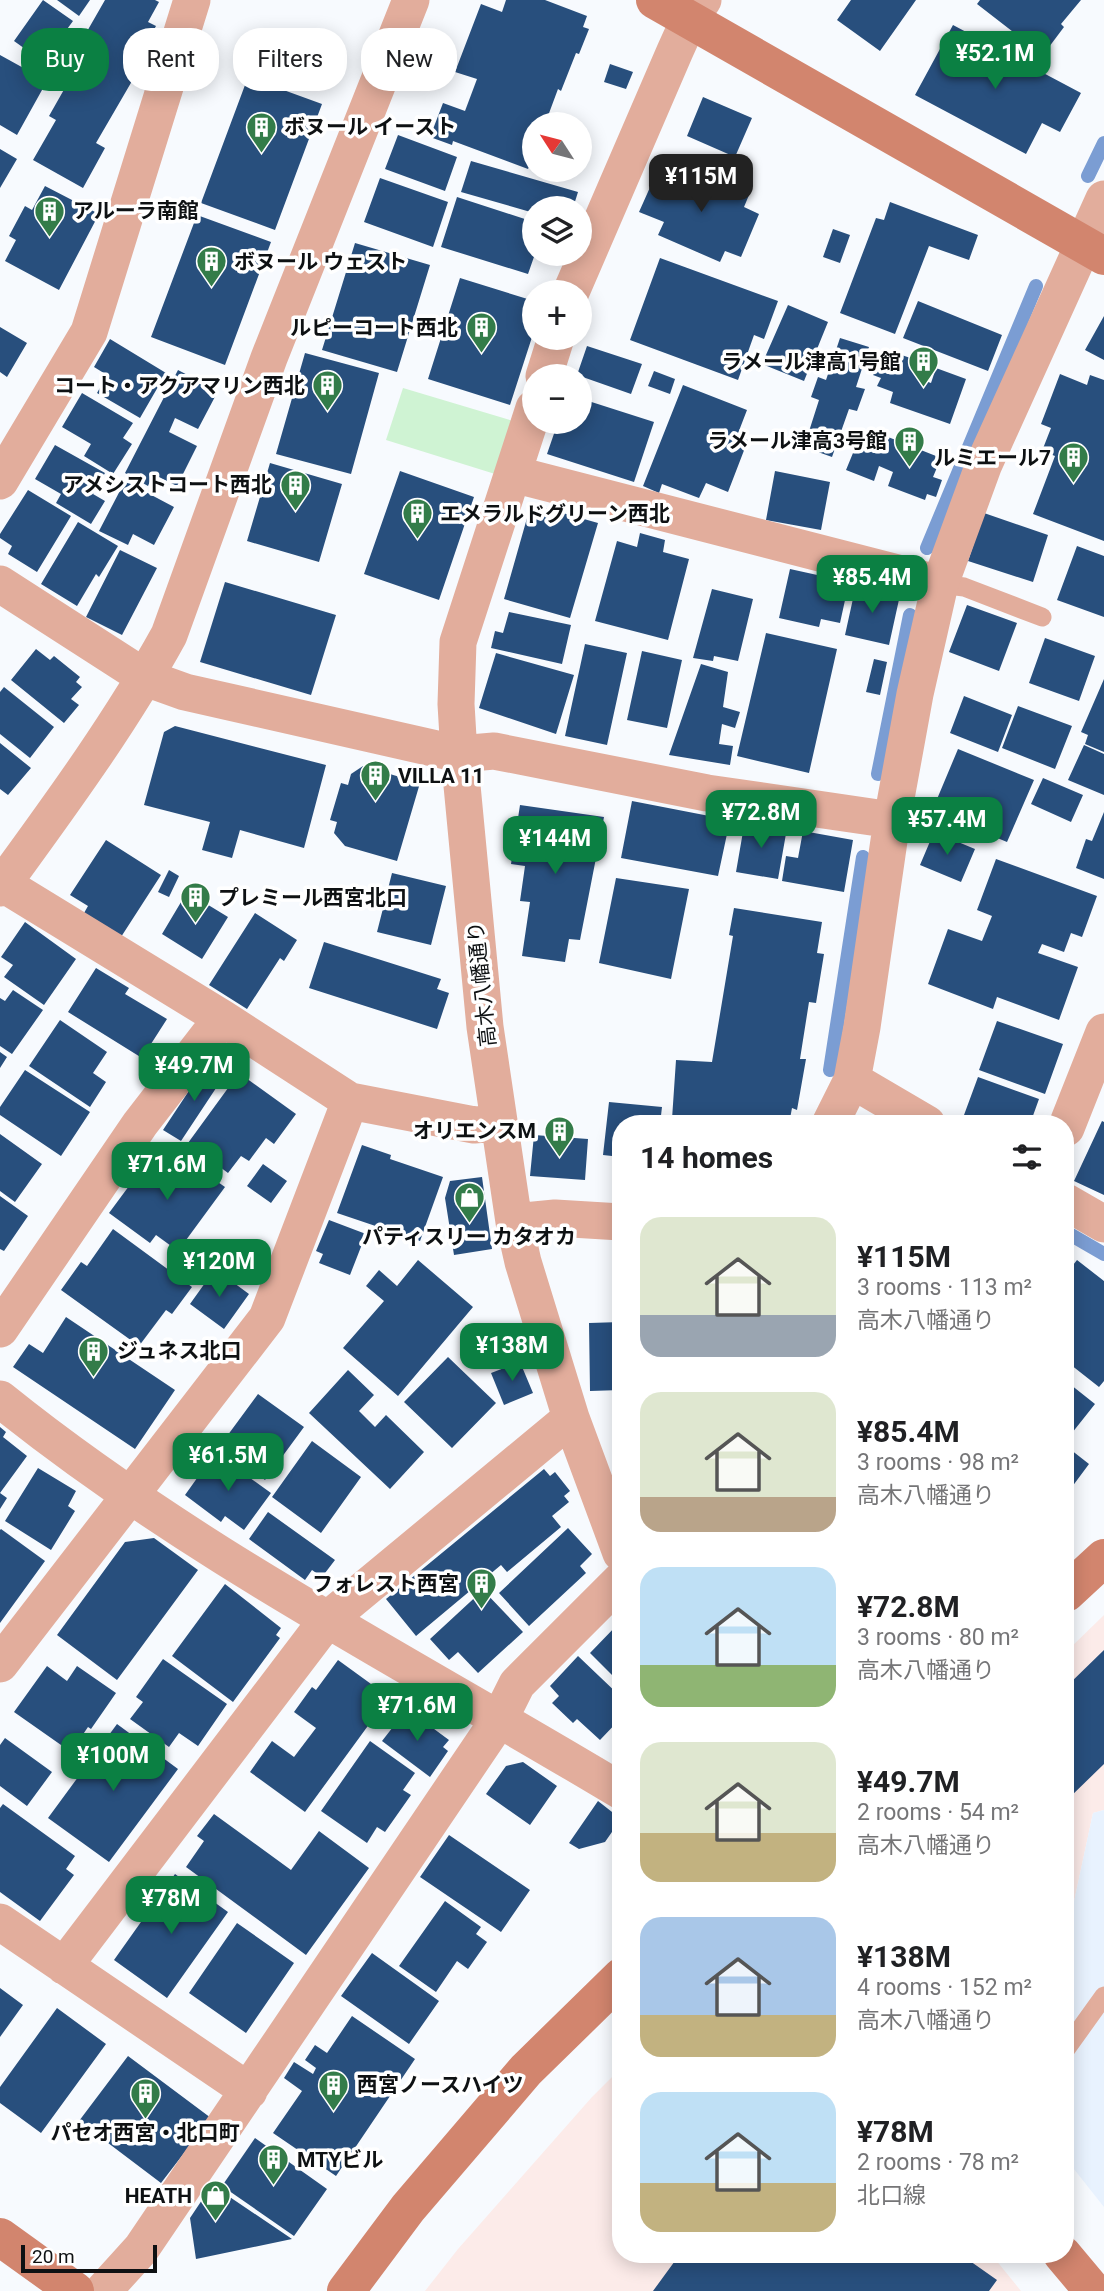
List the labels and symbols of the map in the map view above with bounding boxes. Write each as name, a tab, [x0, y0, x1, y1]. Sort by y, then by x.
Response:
pin: ¥52.1M	[938, 32, 1052, 91]
building icon: ボヌール イースト	[244, 110, 278, 154]
north arrow	[522, 112, 592, 182]
place label: ボヌール イースト	[284, 115, 456, 139]
pin: ¥115M	[652, 154, 750, 214]
building icon: アルーラ南館	[33, 194, 67, 238]
place label: アルーラ南館	[73, 199, 199, 223]
building icon: ボヌール ウェスト	[194, 245, 228, 289]
place label: ボヌール ウェスト	[234, 250, 407, 274]
building icon: ルピーコート西北	[464, 311, 498, 355]
place label: ルピーコート西北	[290, 316, 458, 340]
building icon: ラメール津高1号館	[907, 345, 941, 389]
place label: ラメール津高1号館	[722, 350, 901, 374]
building icon: コート・アクアマリン西北	[311, 369, 345, 413]
place label: コート・アクアマリン西北	[54, 374, 305, 398]
building icon: ラメール津高3号館	[893, 424, 927, 468]
place label: ラメール津高3号館	[708, 429, 887, 453]
building icon: ルミエール7	[1057, 441, 1091, 485]
place label: ルミエール7	[934, 446, 1051, 470]
building icon: アメシストコート西北	[278, 468, 312, 512]
place label: アメシストコート西北	[63, 473, 272, 497]
building icon: エメラルドグリーン西北	[400, 497, 434, 541]
place label: エメラルドグリーン西北	[440, 502, 670, 526]
pin: ¥85.4M	[815, 556, 929, 615]
building icon: VILLA 11	[358, 759, 392, 803]
place label: VILLA 11	[398, 764, 484, 788]
pin: ¥72.8M	[704, 790, 818, 850]
pin: ¥57.4M	[890, 798, 1004, 857]
pin: ¥144M	[506, 816, 604, 876]
building icon: プレミール西宮北口	[178, 881, 212, 925]
place label: プレミール西宮北口	[218, 886, 407, 910]
street label: 高木八幡通り	[463, 920, 501, 1048]
pin: ¥49.7M	[137, 1044, 251, 1103]
building icon: オリエンスM	[542, 1114, 576, 1158]
place label: オリエンスM	[413, 1119, 536, 1143]
pin: ¥71.6M	[110, 1142, 224, 1202]
shop icon: パティスリー カタオカ	[452, 1180, 486, 1224]
place label: パティスリー カタオカ	[362, 1225, 576, 1249]
pin: ¥120M	[170, 1240, 268, 1299]
pin: ¥138M	[463, 1324, 561, 1383]
building icon: ジュネス北口	[77, 1334, 111, 1378]
place label: ジュネス北口	[117, 1339, 242, 1363]
pin: ¥61.5M	[171, 1434, 285, 1493]
building icon: フォレスト西宮	[465, 1567, 499, 1611]
place label: フォレスト西宮	[312, 1572, 459, 1596]
pin: ¥71.6M	[360, 1684, 474, 1743]
pin: ¥100M	[64, 1734, 162, 1793]
pin: ¥78M	[130, 1876, 212, 1936]
building icon: 西宮ノースハイツ	[317, 2068, 351, 2112]
place label: 西宮ノースハイツ	[357, 2073, 524, 2097]
building icon: パセオ西宮・北口町	[128, 2076, 162, 2120]
place label: パセオ西宮・北口町	[51, 2121, 240, 2145]
building icon: MTYビル	[257, 2143, 291, 2187]
place label: MTYビル	[297, 2148, 383, 2172]
shop icon: HEATH	[198, 2179, 232, 2223]
place label: HEATH	[125, 2184, 192, 2208]
scale bar	[21, 2242, 158, 2274]

